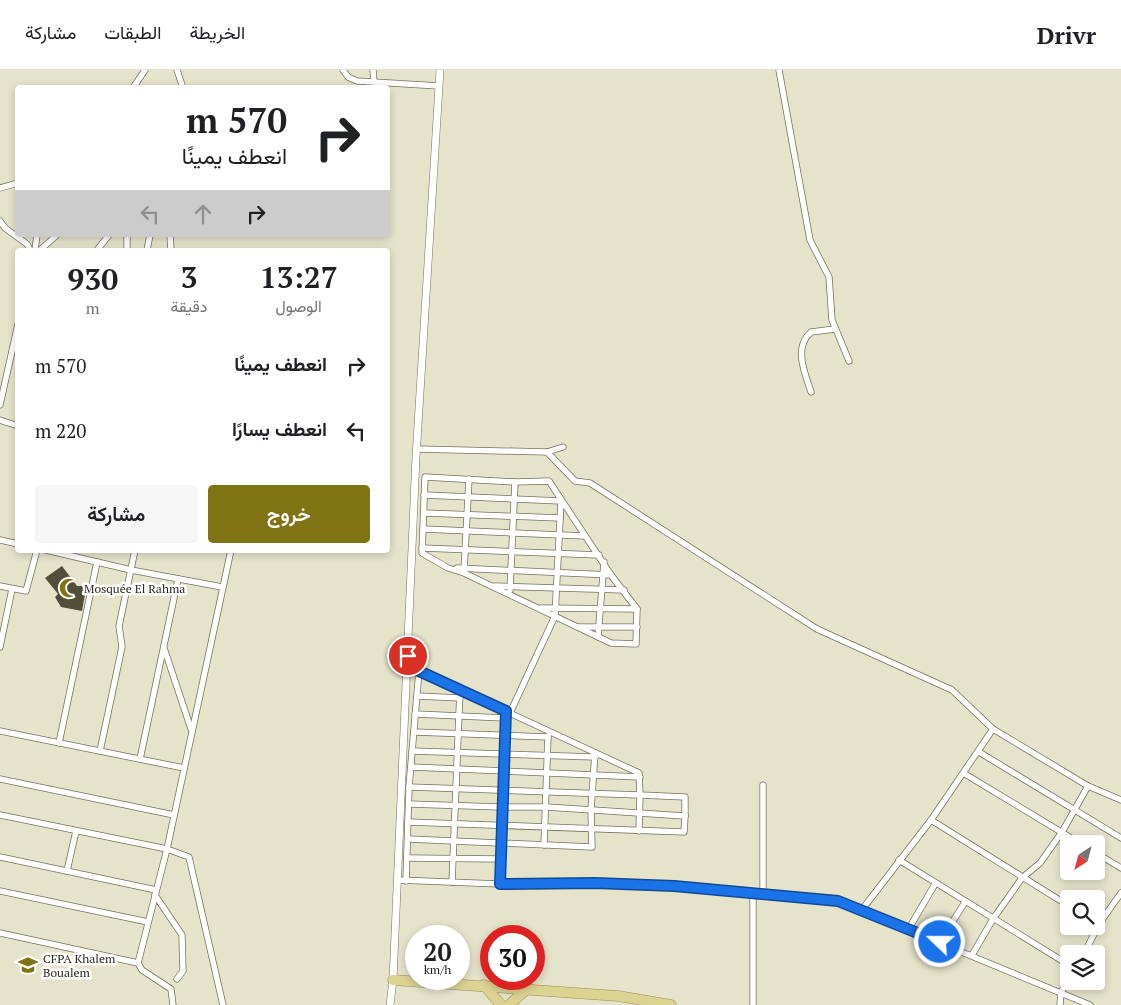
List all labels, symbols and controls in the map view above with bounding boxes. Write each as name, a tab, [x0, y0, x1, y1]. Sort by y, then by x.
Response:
text: Drivr	[1037, 19, 1096, 51]
text: مشاركة	[25, 20, 76, 44]
text: الطبقات	[104, 20, 161, 44]
text: الخريطة	[189, 20, 245, 44]
text: 570 m	[186, 97, 287, 143]
icon: right	[305, 105, 370, 170]
text: انعطف يمينًا	[182, 141, 287, 170]
icon: left	[136, 200, 164, 228]
icon: ahead	[189, 200, 217, 228]
icon: right	[242, 200, 270, 228]
text: 3	[180, 257, 197, 297]
text: 13:27	[260, 257, 338, 297]
text: 930	[67, 259, 118, 299]
text: دقيقة	[170, 295, 207, 317]
text: الوصول	[276, 295, 322, 317]
text: m	[86, 297, 100, 319]
text: انعطف يمينًا	[234, 351, 327, 376]
icon: right	[342, 352, 370, 380]
text: 570 m	[35, 353, 86, 378]
text: انعطف يسارًا	[232, 416, 327, 441]
icon: left	[342, 417, 370, 445]
text: 220 m	[35, 418, 86, 443]
button: مشاركة	[35, 485, 198, 543]
button: خروج	[208, 485, 370, 543]
mosque icon: Mosquée El Rahma	[58, 577, 80, 599]
place label: Mosquée El Rahma	[84, 581, 185, 596]
pin	[387, 635, 429, 677]
icon: arrive	[394, 642, 422, 670]
north arrow	[1060, 835, 1105, 880]
map controls	[1060, 835, 1105, 990]
button: search	[1060, 890, 1105, 935]
position arrow	[913, 915, 965, 967]
speed limit sign: 30	[480, 925, 545, 990]
text: 20	[423, 935, 452, 968]
button: layers	[1060, 945, 1105, 990]
place label: CFPA Khalem Boualem	[43, 951, 116, 980]
school or university icon: CFPA Khalem Boualem	[17, 954, 39, 976]
text: km/h	[424, 962, 451, 977]

